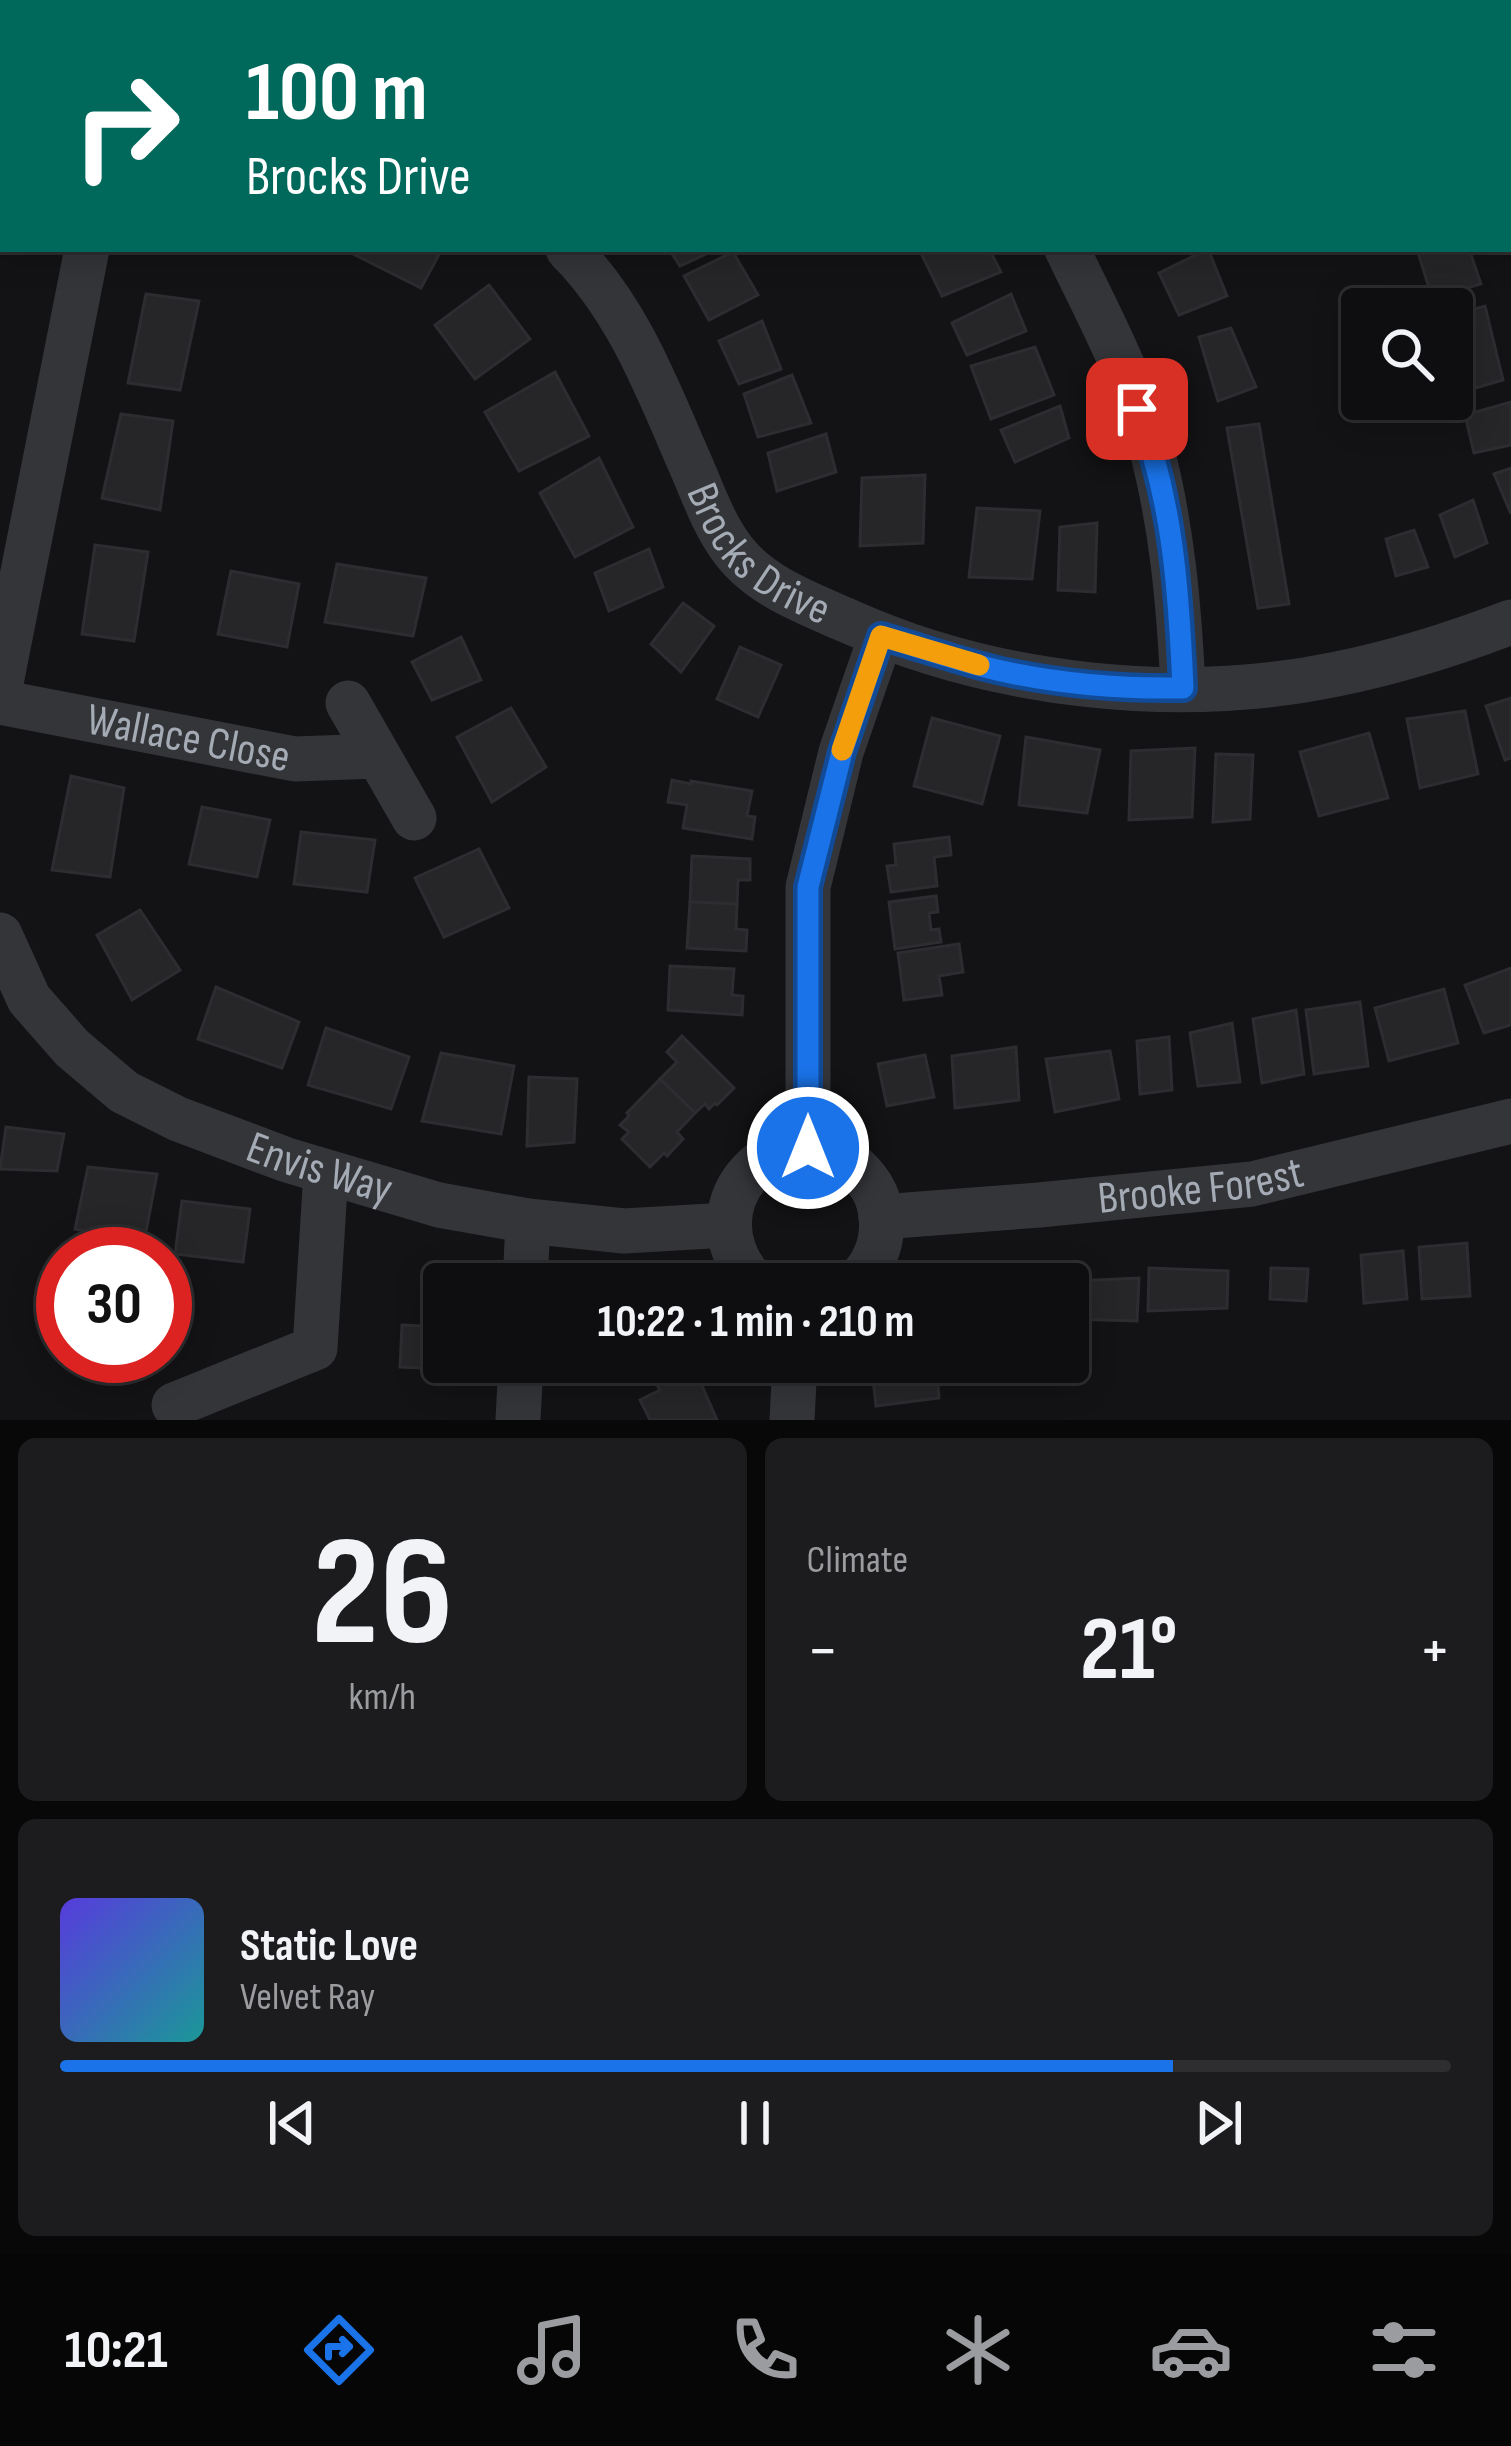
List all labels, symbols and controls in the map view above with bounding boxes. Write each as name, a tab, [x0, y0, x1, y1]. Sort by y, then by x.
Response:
text: 100 m	[246, 43, 428, 144]
icon: right	[48, 48, 204, 204]
text: Brocks Drive	[246, 145, 471, 210]
map controls	[1341, 288, 1473, 420]
button: search	[1341, 288, 1473, 420]
pin	[1086, 358, 1188, 460]
icon: arrive	[1104, 376, 1170, 442]
street label: Brocks Drive	[674, 475, 839, 637]
street label: Wallace Close	[82, 692, 295, 785]
position arrow	[745, 1085, 871, 1211]
street label: Envis Way	[239, 1120, 399, 1217]
street label: Brooke Forest	[1095, 1145, 1309, 1227]
speed limit sign: 30	[36, 1227, 192, 1383]
text: 10:22 · 1 min · 210 m	[598, 1295, 914, 1350]
text: 26	[311, 1502, 453, 1689]
text: Climate	[807, 1537, 908, 1584]
text: 21°	[1080, 1597, 1178, 1705]
text: −	[807, 1612, 839, 1691]
text: +	[1419, 1612, 1451, 1691]
text: km/h	[349, 1674, 416, 1721]
text: Static Love	[240, 1919, 418, 1974]
text: Velvet Ray	[240, 1974, 375, 2021]
icon: previous	[259, 2090, 325, 2156]
icon: pause	[722, 2090, 788, 2156]
icon: next	[1186, 2090, 1252, 2156]
icon: directions	[297, 2308, 381, 2392]
icon: music	[510, 2308, 594, 2392]
icon: phone	[723, 2308, 807, 2392]
icon: climate	[936, 2308, 1020, 2392]
icon: car	[1149, 2308, 1233, 2392]
icon: filters	[1362, 2308, 1446, 2392]
text: 10:21	[65, 2318, 168, 2383]

